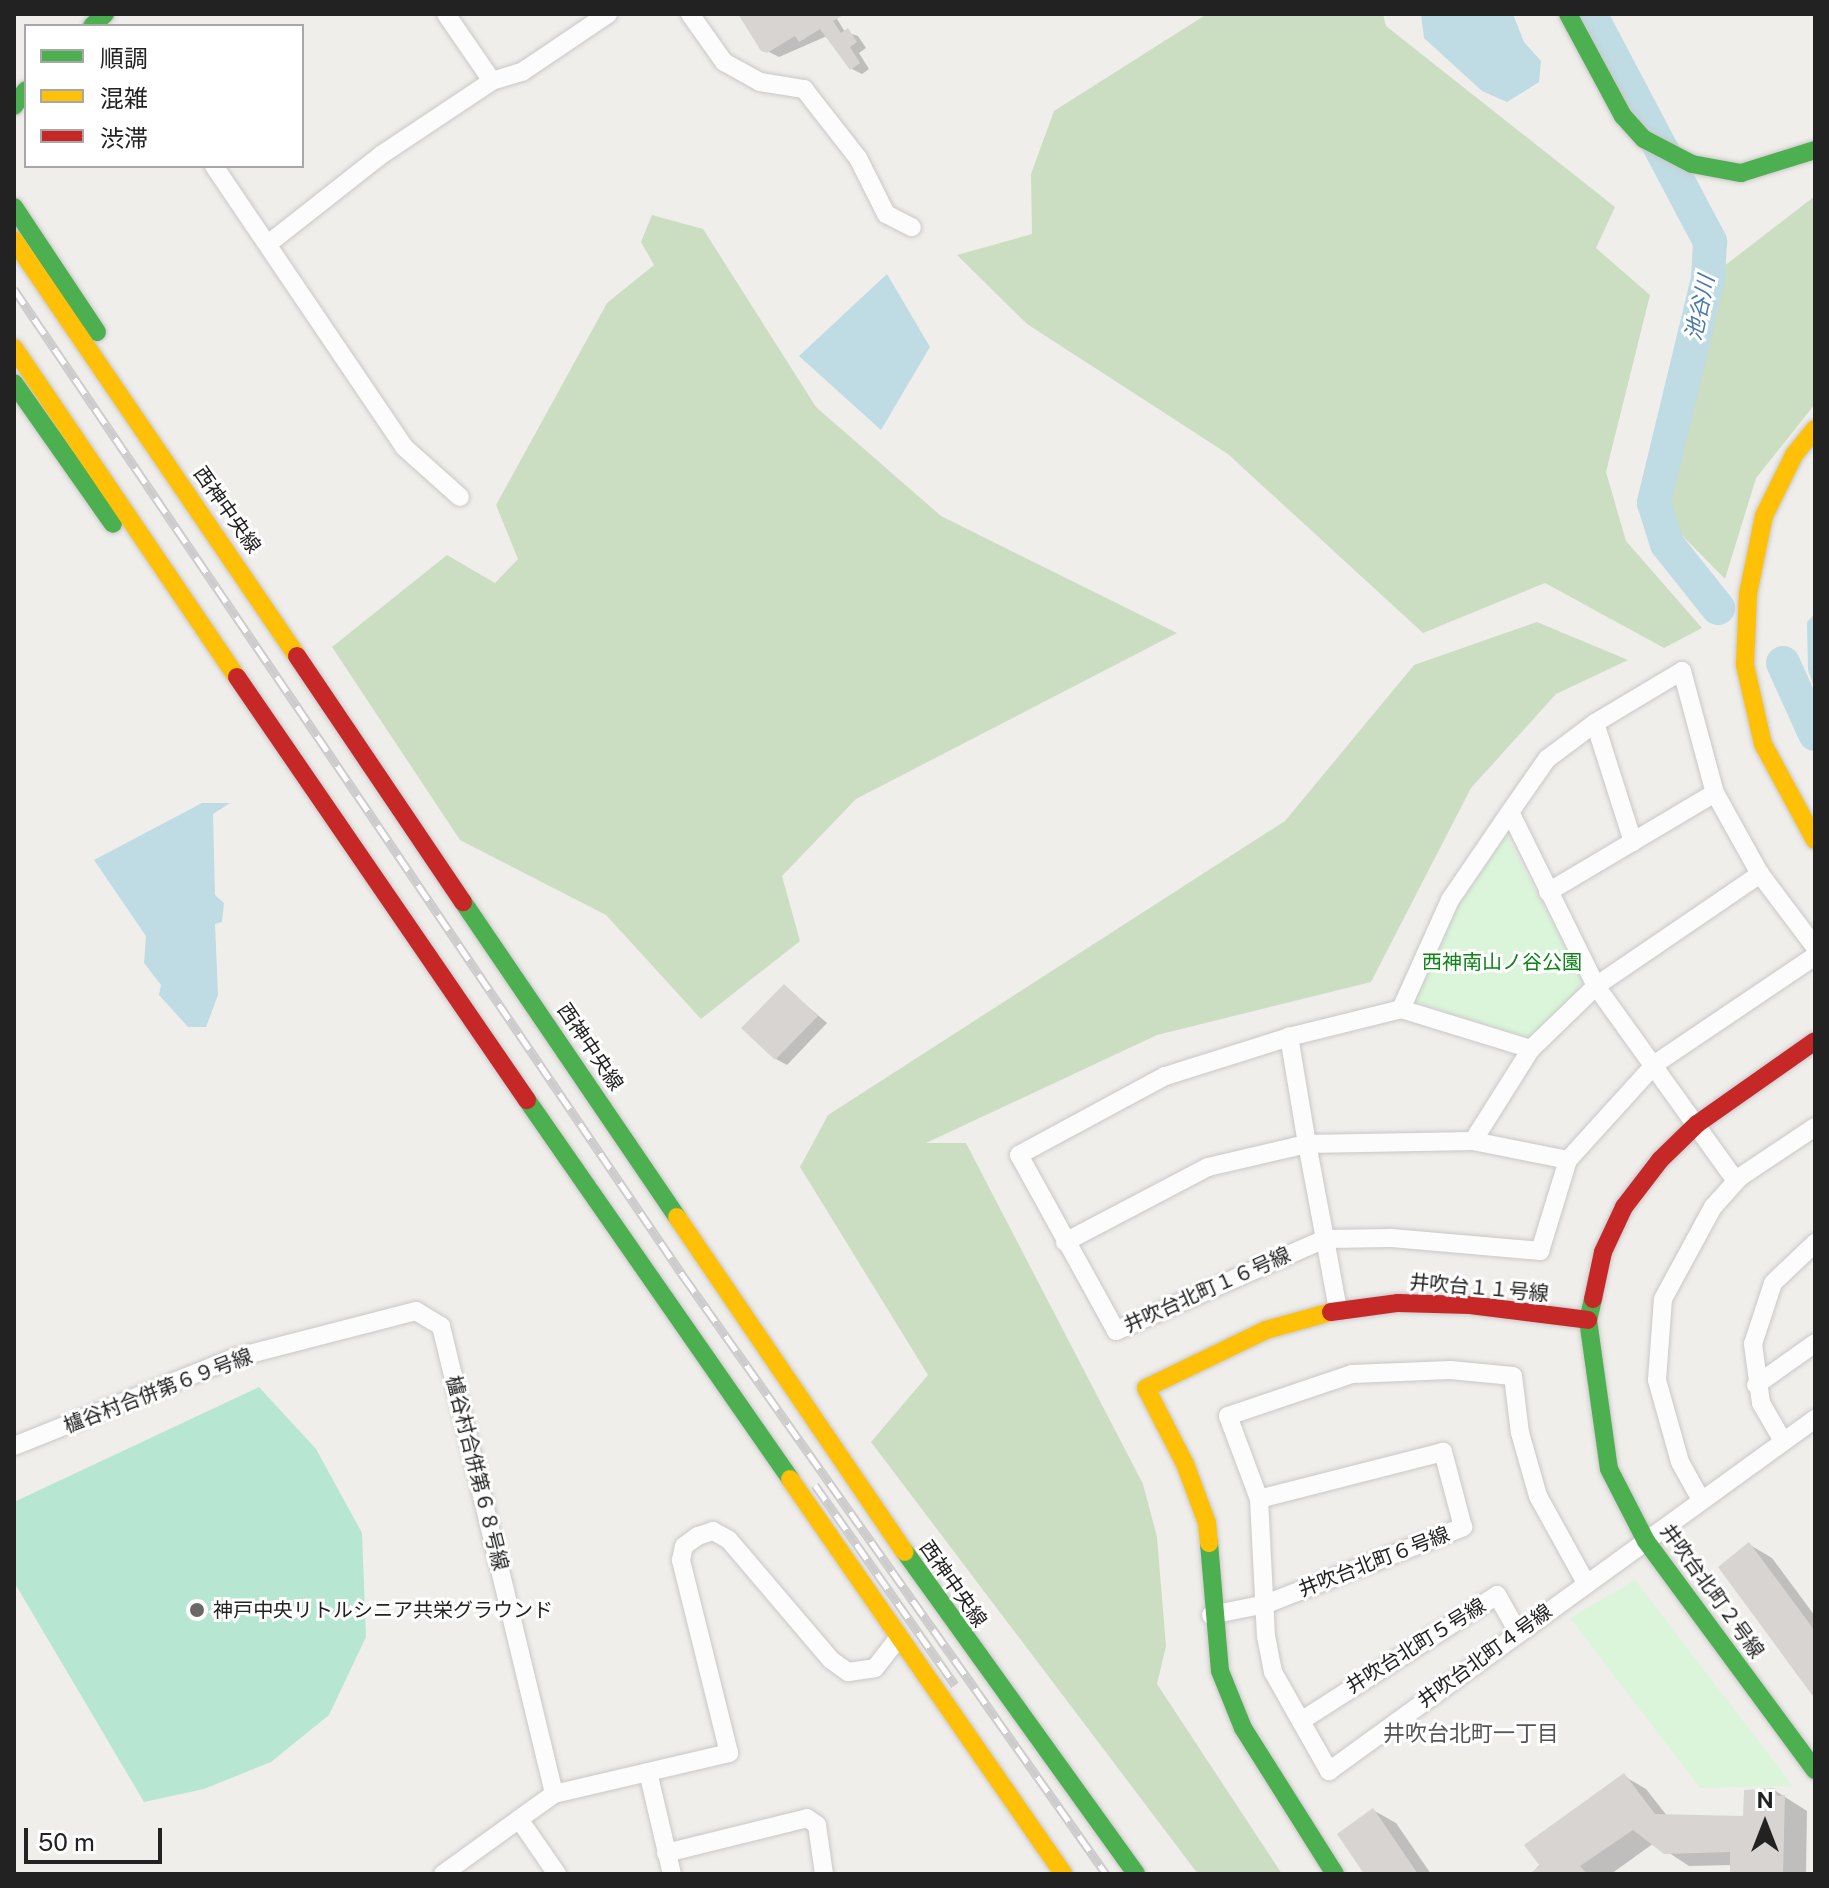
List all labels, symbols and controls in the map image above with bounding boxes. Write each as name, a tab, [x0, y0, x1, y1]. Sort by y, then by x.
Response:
legend	[24, 24, 304, 168]
text: 順調	[100, 44, 148, 72]
text: 混雑	[100, 84, 148, 112]
text: 渋滞	[100, 124, 148, 152]
water label: 池谷川	[1680, 273, 1720, 343]
street label: 西神中央線	[188, 462, 266, 558]
park label: 西神南山ノ谷公園	[1422, 950, 1582, 974]
street label: 西神中央線	[552, 999, 628, 1095]
street label: 井吹台北町１６号線	[1120, 1242, 1294, 1338]
street label: 井吹台１１号線	[1408, 1270, 1550, 1306]
street label: 櫨谷村合併第６９号線	[60, 1344, 256, 1438]
street label: 櫨谷村合併第６８号線	[441, 1373, 513, 1573]
street label: 井吹台北町２号線	[1655, 1519, 1769, 1663]
street label: 井吹台北町６号線	[1295, 1522, 1453, 1602]
street label: 西神中央線	[914, 1536, 992, 1632]
street label: 井吹台北町５号線	[1342, 1593, 1490, 1699]
place label: 神戸中央リトルシニア共栄グラウンド	[213, 1598, 553, 1622]
street label: 井吹台北町４号線	[1413, 1599, 1557, 1713]
marker: 神戸中央リトルシニア共栄グラウンド	[188, 1601, 206, 1619]
district label: 井吹台北町一丁目	[1383, 1721, 1559, 1747]
north arrow	[1725, 1784, 1805, 1864]
text: N	[1756, 1787, 1774, 1813]
scale bar	[28, 1812, 166, 1862]
text: 50 m	[38, 1828, 95, 1856]

